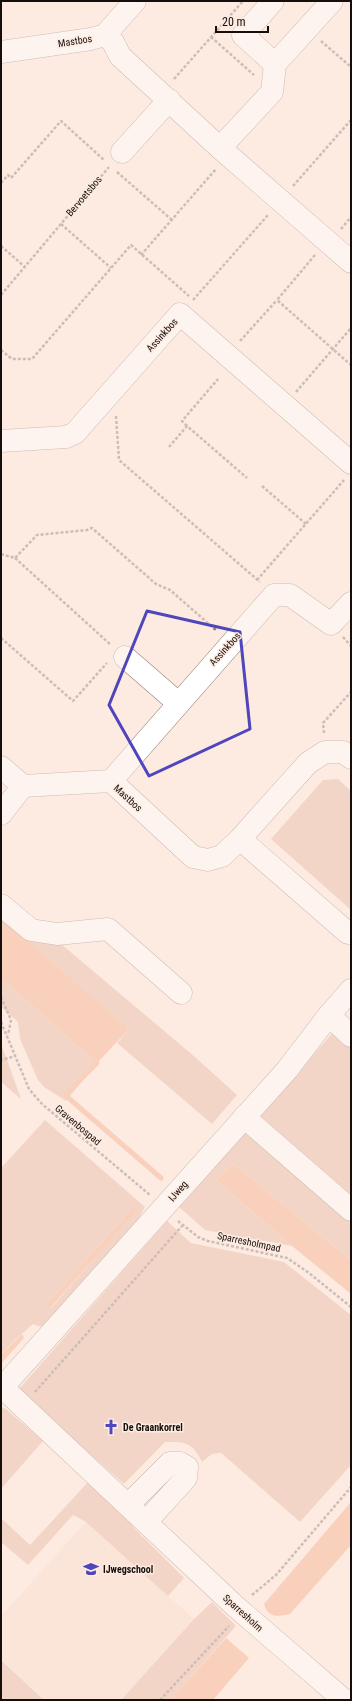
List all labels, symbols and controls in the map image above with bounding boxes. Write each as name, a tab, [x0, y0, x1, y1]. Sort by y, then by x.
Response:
scale bar	[216, 8, 268, 34]
text: 20 m	[222, 15, 246, 29]
street label: Mastbos	[57, 33, 93, 49]
street label: Bervoetsbos	[64, 173, 104, 218]
street label: Assinkbos	[144, 316, 180, 354]
street label: Assinkbos	[207, 630, 243, 668]
street label: Mastbos	[112, 782, 145, 814]
street label: Gravenbospad	[53, 1103, 103, 1147]
street label: IJweg	[166, 1178, 190, 1203]
street label: Sparresholmpad	[216, 1230, 282, 1254]
church icon: De Graankorrel	[102, 1418, 120, 1436]
place label: De Graankorrel	[123, 1422, 183, 1433]
school or university icon: IJwegschool	[82, 1560, 100, 1578]
place label: IJwegschool	[103, 1564, 153, 1575]
street label: Sparresholm	[221, 1592, 265, 1634]

